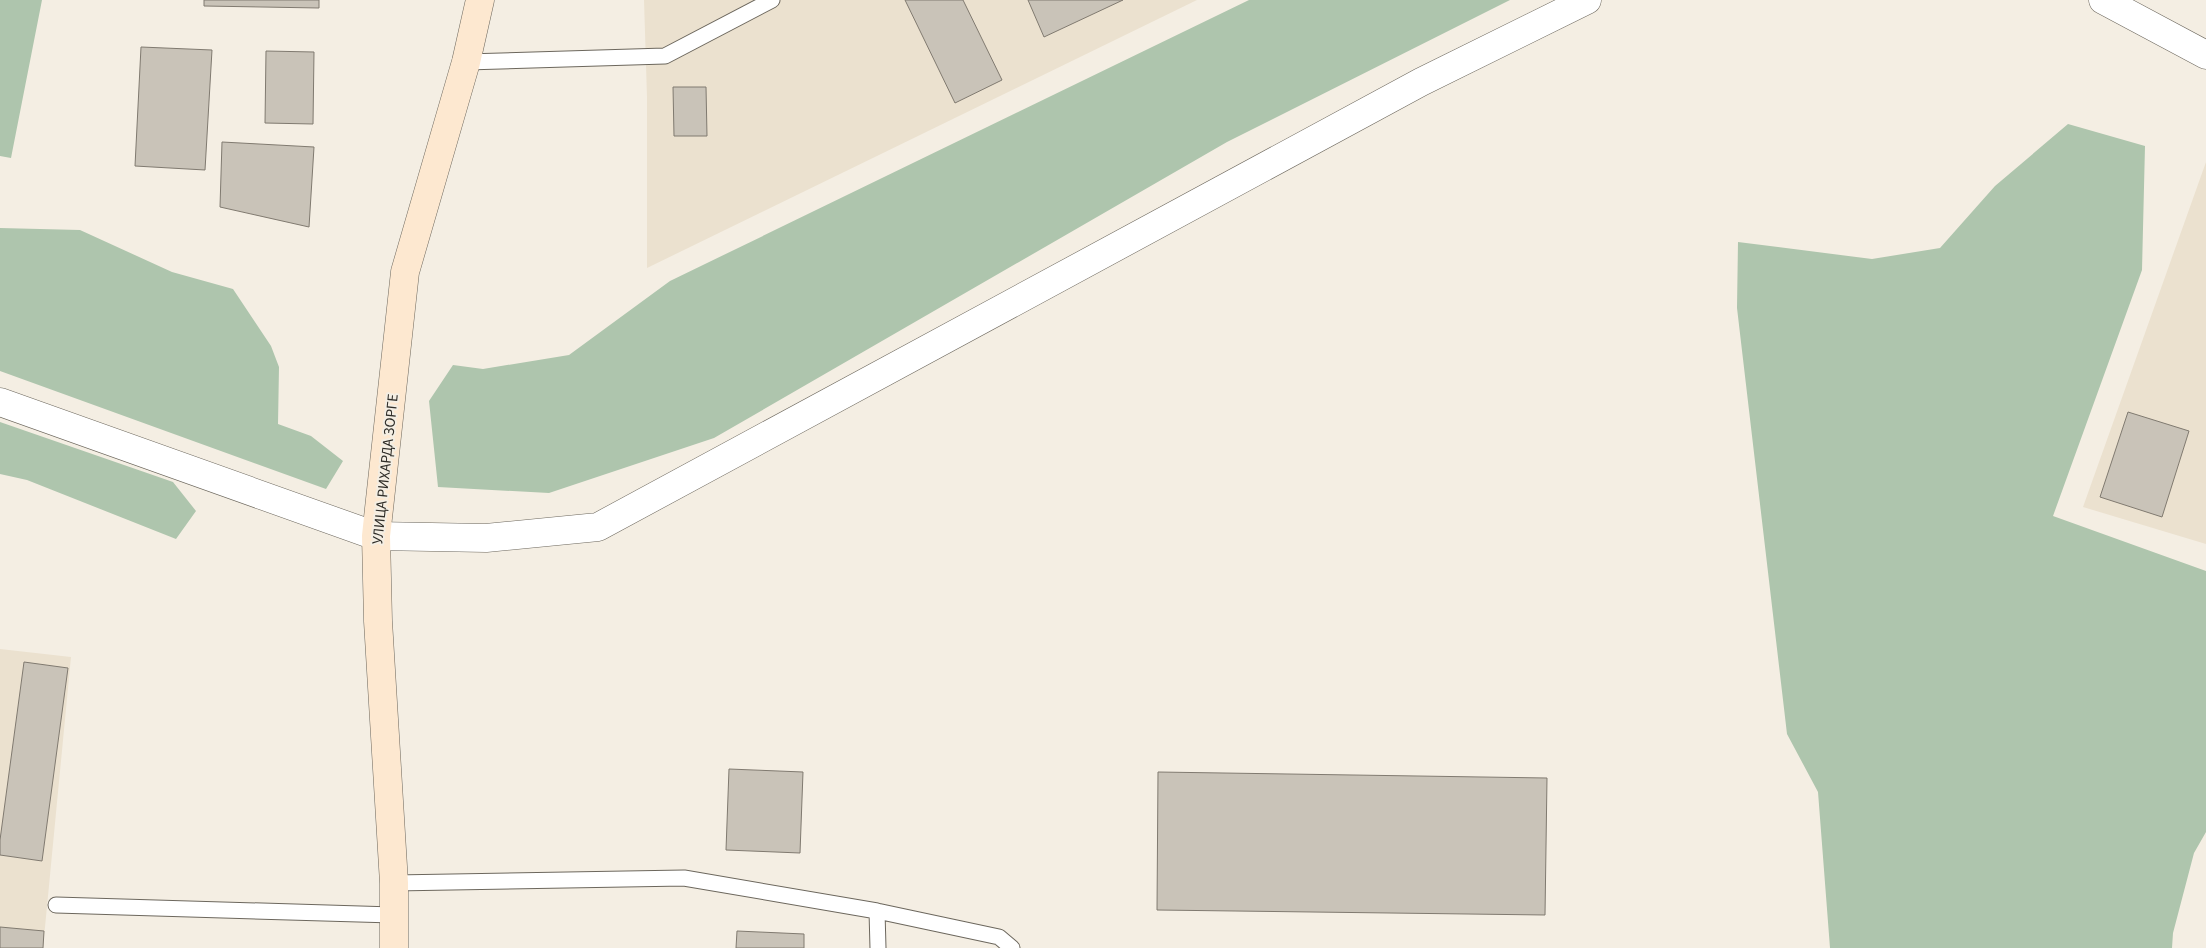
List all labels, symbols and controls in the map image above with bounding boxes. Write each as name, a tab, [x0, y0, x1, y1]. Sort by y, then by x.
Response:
street label: УЛИЦА РИХАРДА ЗОРГЕ	[367, 393, 404, 545]

